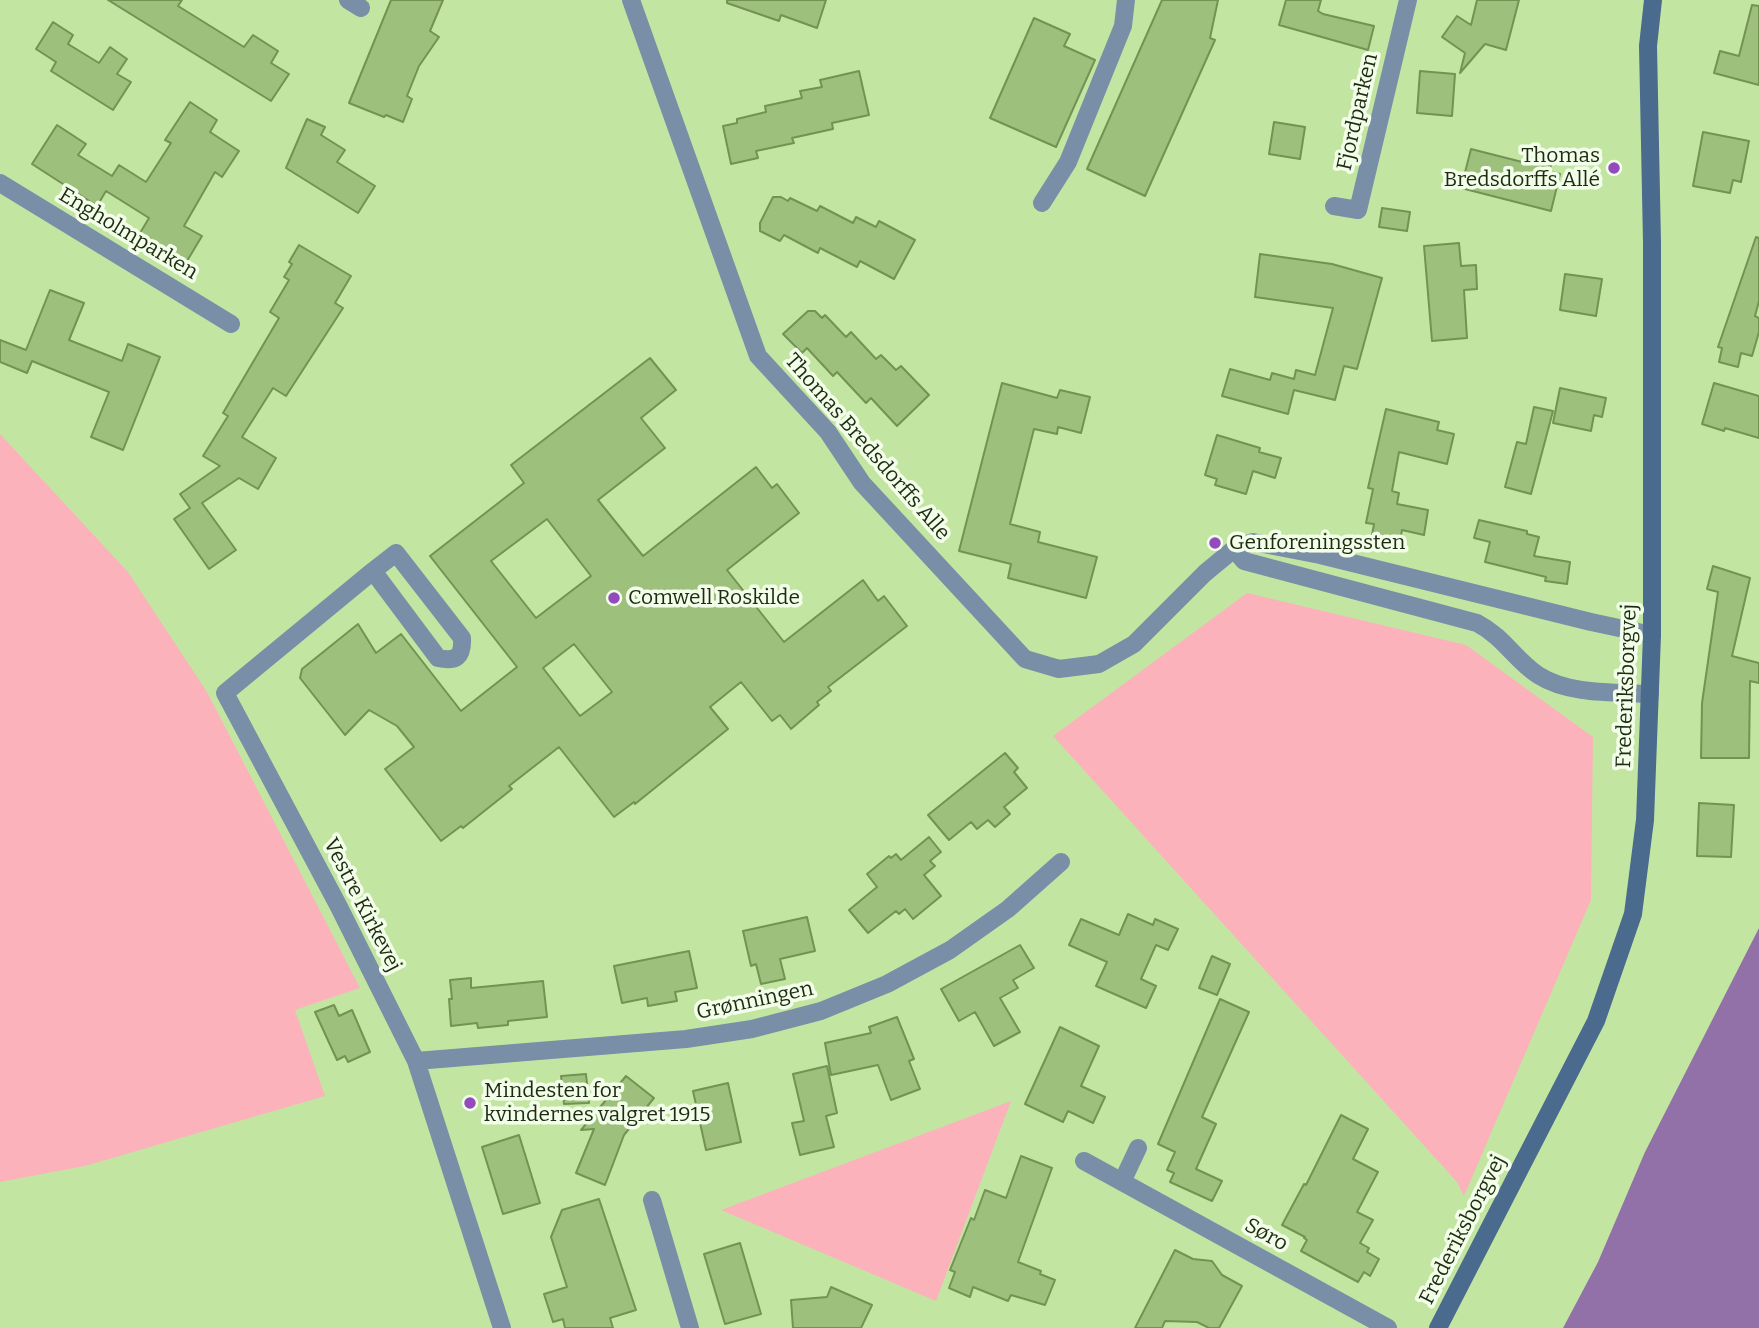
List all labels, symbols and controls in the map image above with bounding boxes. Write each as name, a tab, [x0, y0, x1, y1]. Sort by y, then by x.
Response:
street label: Fjordparken	[1332, 51, 1384, 173]
place label: Thomas Bredsdorffs Allé	[1444, 143, 1600, 193]
marker: Thomas Bredsdorffs Allé	[1606, 160, 1622, 176]
street label: Engholmparken	[54, 183, 202, 285]
street label: Thomas Bredsdorffs Alle	[779, 349, 955, 545]
place label: Genforeningssten	[1229, 530, 1405, 556]
marker: Genforeningssten	[1207, 535, 1223, 551]
place label: Comwell Roskilde	[628, 585, 800, 611]
marker: Comwell Roskilde	[606, 590, 622, 606]
street label: Frederiksborgvej	[1612, 603, 1642, 769]
street label: Vestre Kirkevej	[318, 834, 406, 976]
street label: Grønningen	[694, 976, 816, 1026]
place label: Mindesten for kvindernes valgret 1915	[484, 1078, 710, 1128]
marker: Mindesten for kvindernes valgret 1915	[462, 1095, 478, 1111]
street label: Frederiksborgvej	[1414, 1151, 1512, 1309]
street label: Søro	[1240, 1213, 1292, 1257]

